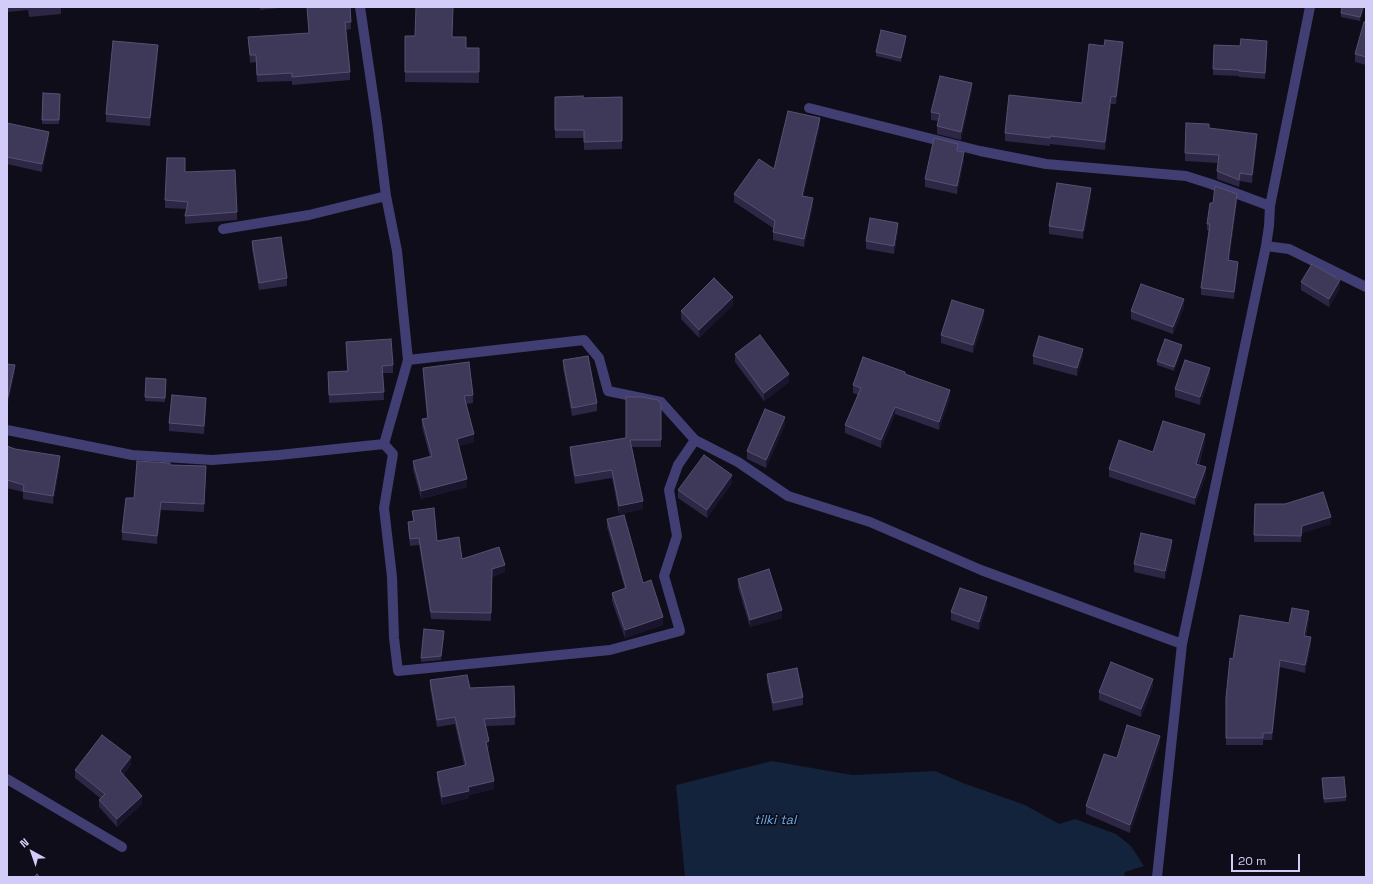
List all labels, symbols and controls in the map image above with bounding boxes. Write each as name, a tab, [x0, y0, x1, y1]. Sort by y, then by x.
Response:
water label: tilki tal	[754, 812, 796, 828]
north arrow	[12, 832, 52, 872]
text: N	[17, 835, 32, 851]
scale bar	[1233, 846, 1302, 872]
text: 20 m	[1238, 853, 1266, 869]

